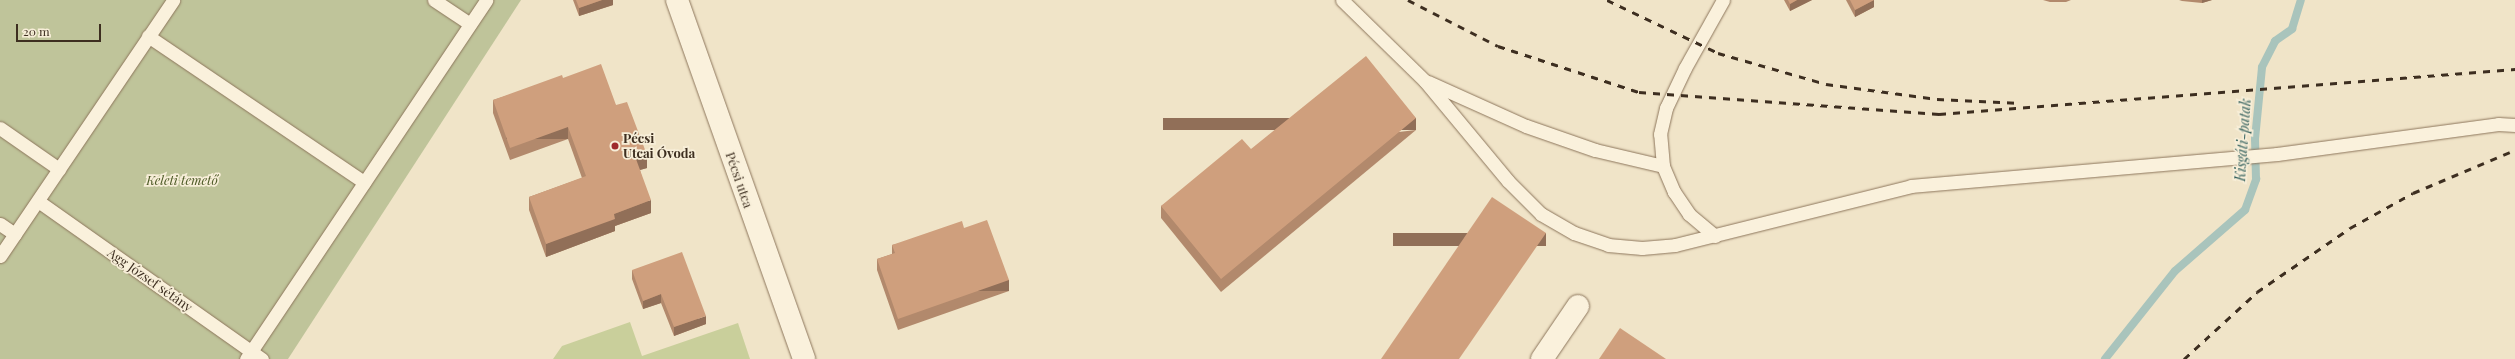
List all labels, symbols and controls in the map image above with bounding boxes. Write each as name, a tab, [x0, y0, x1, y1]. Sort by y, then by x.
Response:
scale bar	[18, 16, 103, 42]
text: 20 m	[23, 23, 50, 39]
water label: Kisgáti-patak	[2232, 98, 2254, 182]
place label: Pécsi Utcai Óvoda	[623, 131, 695, 162]
marker: Pécsi Utcai Óvoda	[610, 141, 620, 151]
street label: Pécsi utca	[722, 150, 756, 210]
park label: Keleti temető	[146, 172, 218, 188]
street label: Agg József sétány	[105, 245, 195, 315]

